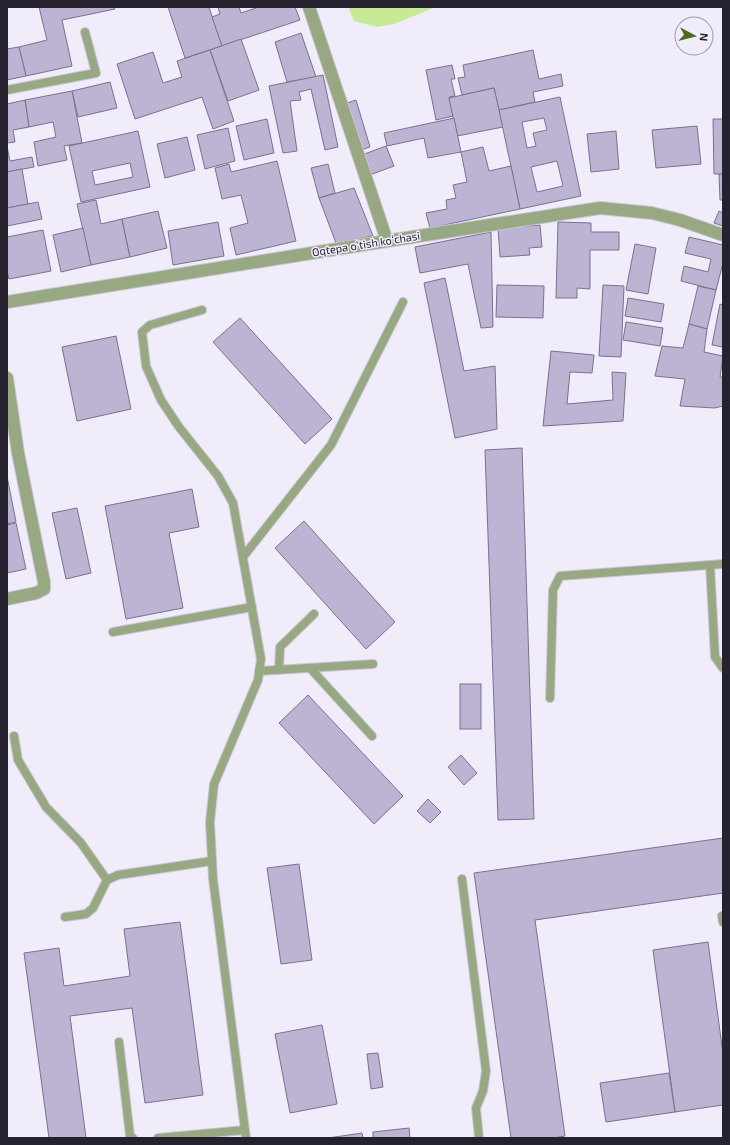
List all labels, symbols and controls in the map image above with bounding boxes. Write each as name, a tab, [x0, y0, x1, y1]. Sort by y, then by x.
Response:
north arrow	[674, 16, 714, 56]
text: N	[697, 33, 711, 42]
street label: Oqtepa oʻtish koʻchasi	[311, 229, 421, 258]

